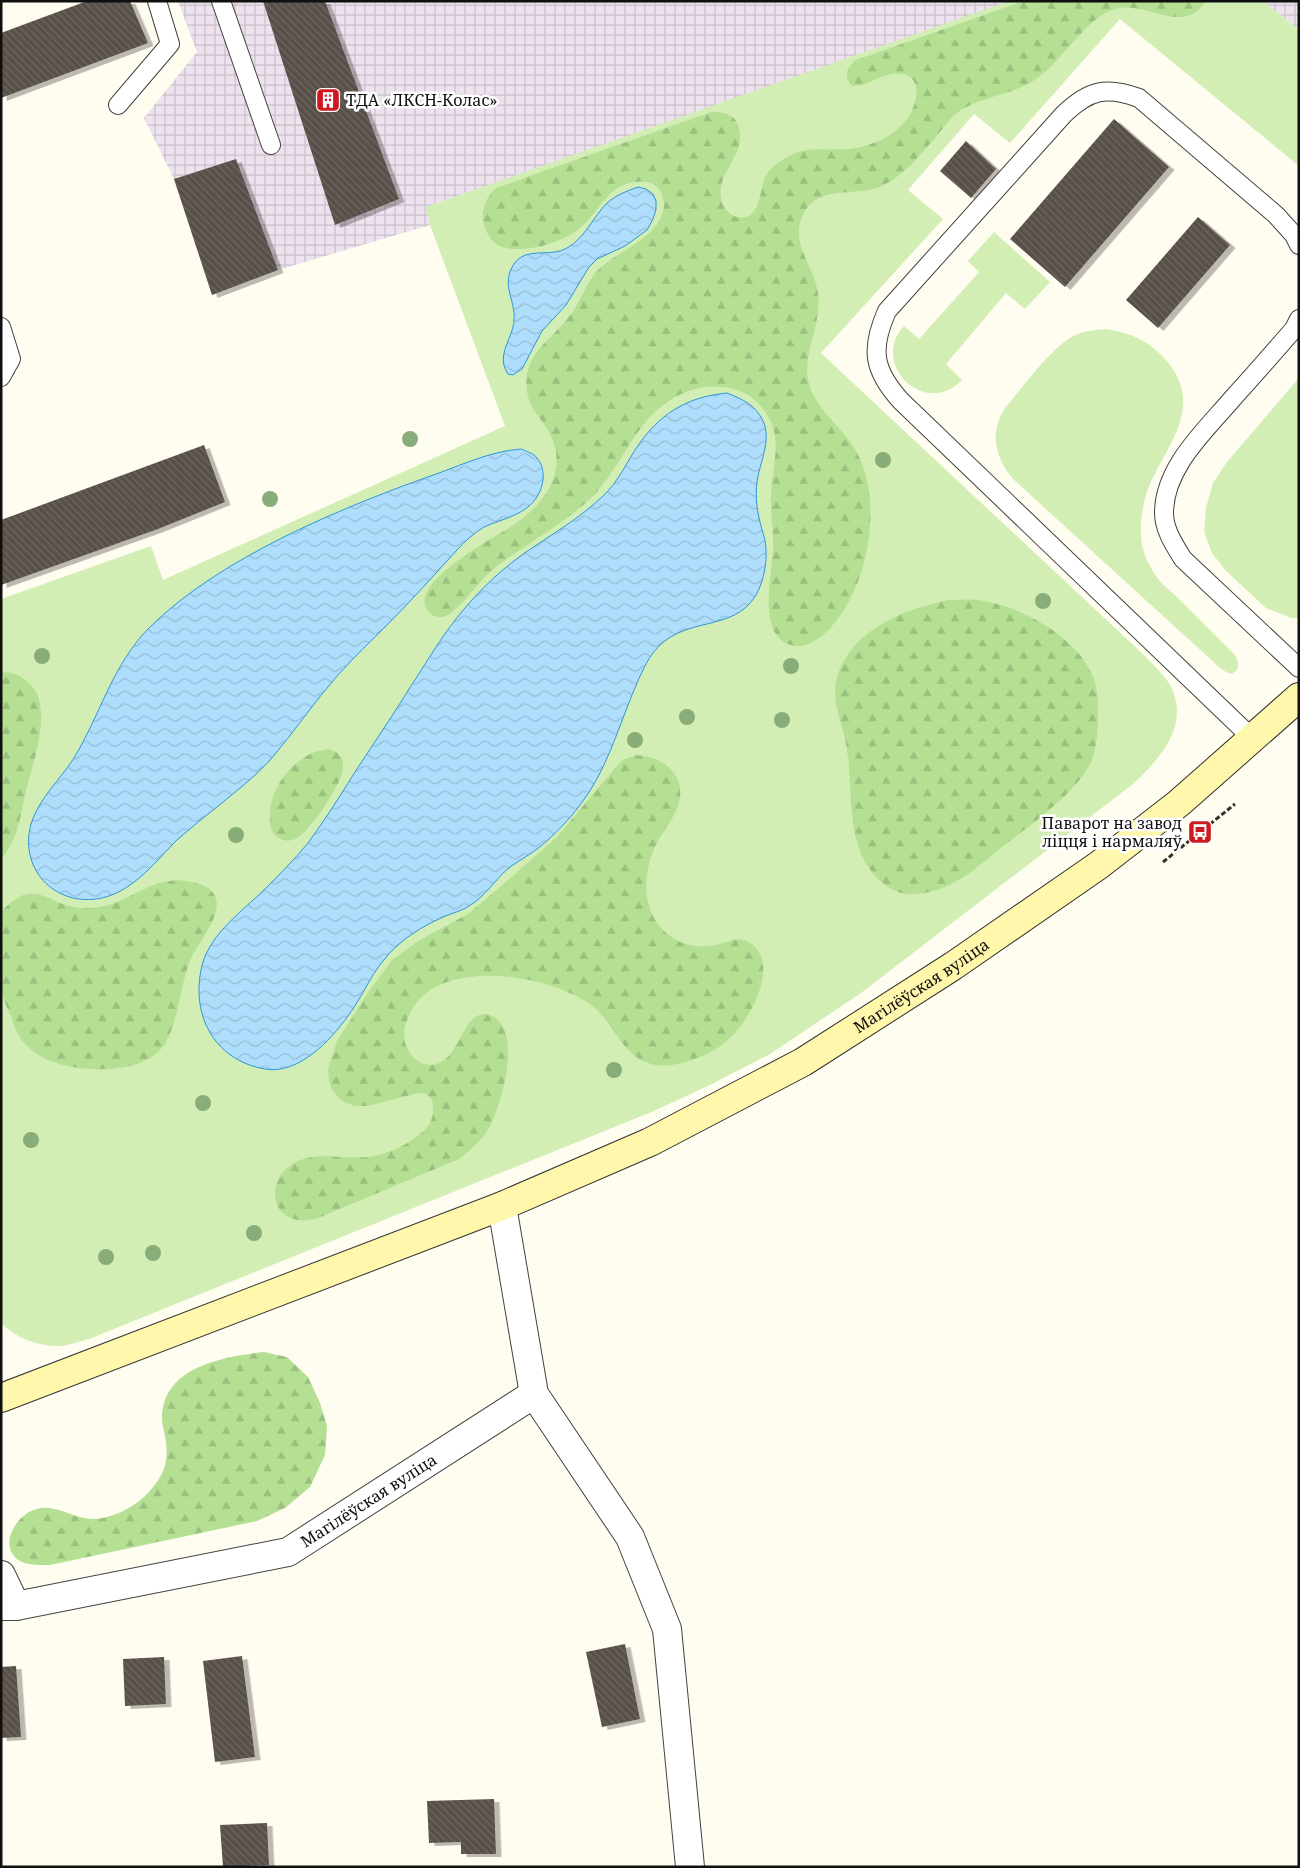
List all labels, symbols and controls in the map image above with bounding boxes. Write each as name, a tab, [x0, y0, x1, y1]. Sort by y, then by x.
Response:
building icon: ТДА «ЛКСН-Колас»	[315, 87, 341, 113]
place label: ТДА «ЛКСН-Колас»	[346, 89, 498, 111]
place label: Паварот на завод ліцця і нармаляў	[1042, 812, 1183, 852]
bus stop icon: Паварот на завод ліцця і нармаляў	[1187, 819, 1213, 845]
street label: Магілёўская вуліца	[849, 933, 993, 1038]
street label: Магілёўская вуліца	[296, 1448, 441, 1552]

